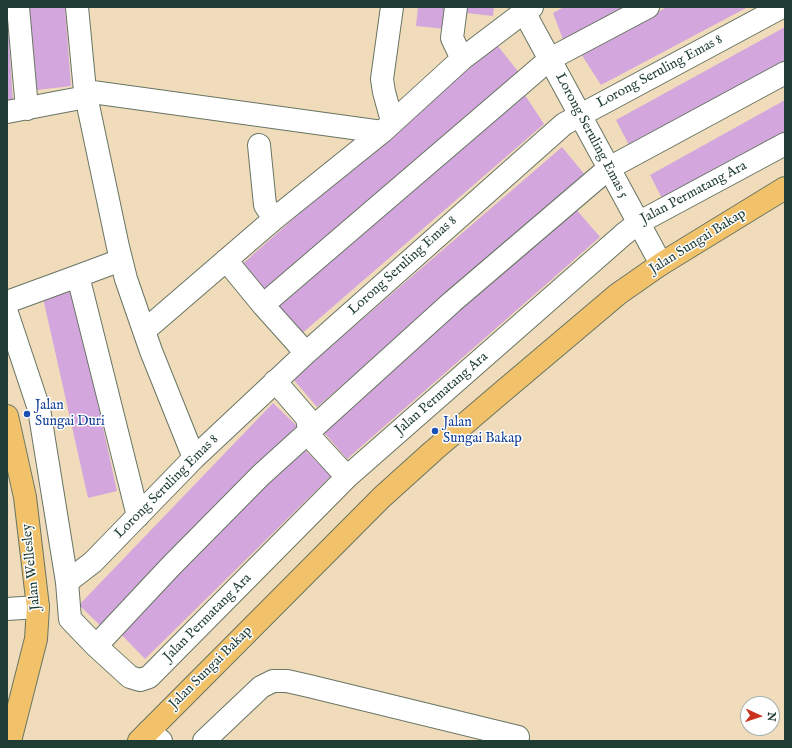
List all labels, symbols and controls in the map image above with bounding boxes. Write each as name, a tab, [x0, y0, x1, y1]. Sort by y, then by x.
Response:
street label: Lorong Seruling Emas 8	[594, 32, 726, 112]
street label: Lorong Seruling Emas 5	[551, 70, 631, 202]
street label: Jalan Permatang Ara	[638, 158, 750, 228]
street label: Jalan Sungai Bakap	[647, 206, 749, 278]
street label: Lorong Seruling Emas 8	[345, 213, 461, 319]
street label: Jalan Permatang Ara	[392, 349, 492, 439]
place label: Jalan Sungai Duri	[35, 398, 105, 430]
marker: Jalan Sungai Duri	[22, 409, 32, 419]
place label: Jalan Sungai Bakap	[443, 415, 522, 448]
marker: Jalan Sungai Bakap	[430, 426, 440, 436]
street label: Lorong Seruling Emas 8	[112, 432, 222, 542]
street label: Jalan Wellesley	[19, 523, 45, 611]
street label: Jalan Permatang Ara	[160, 570, 256, 666]
street label: Jalan Sungai Bakap	[166, 623, 256, 713]
north arrow	[740, 696, 780, 736]
text: N	[764, 711, 778, 722]

